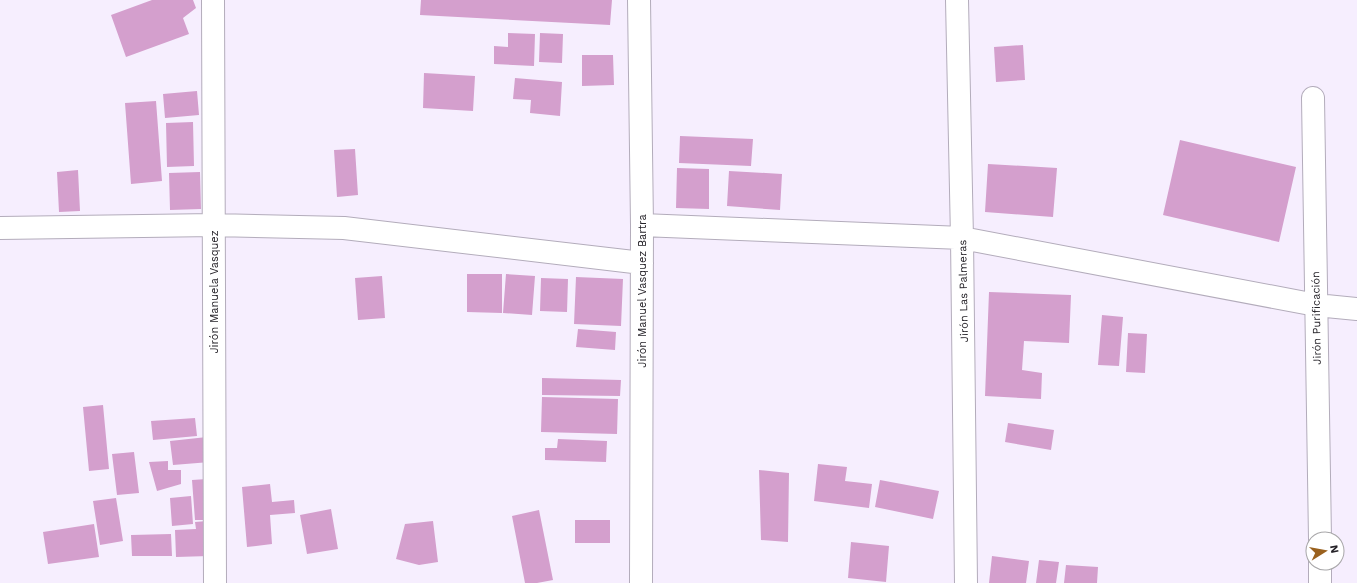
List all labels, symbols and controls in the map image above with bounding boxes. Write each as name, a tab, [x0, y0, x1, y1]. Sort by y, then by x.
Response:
street label: Jirón Manuel Vasquez Bartra	[636, 214, 649, 368]
street label: Jirón Manuela Vasquez	[208, 230, 221, 354]
street label: Jirón Las Palmeras	[956, 239, 971, 342]
street label: Jirón Purificación	[1309, 271, 1324, 365]
north arrow	[1305, 531, 1345, 571]
text: N	[1327, 544, 1341, 554]

